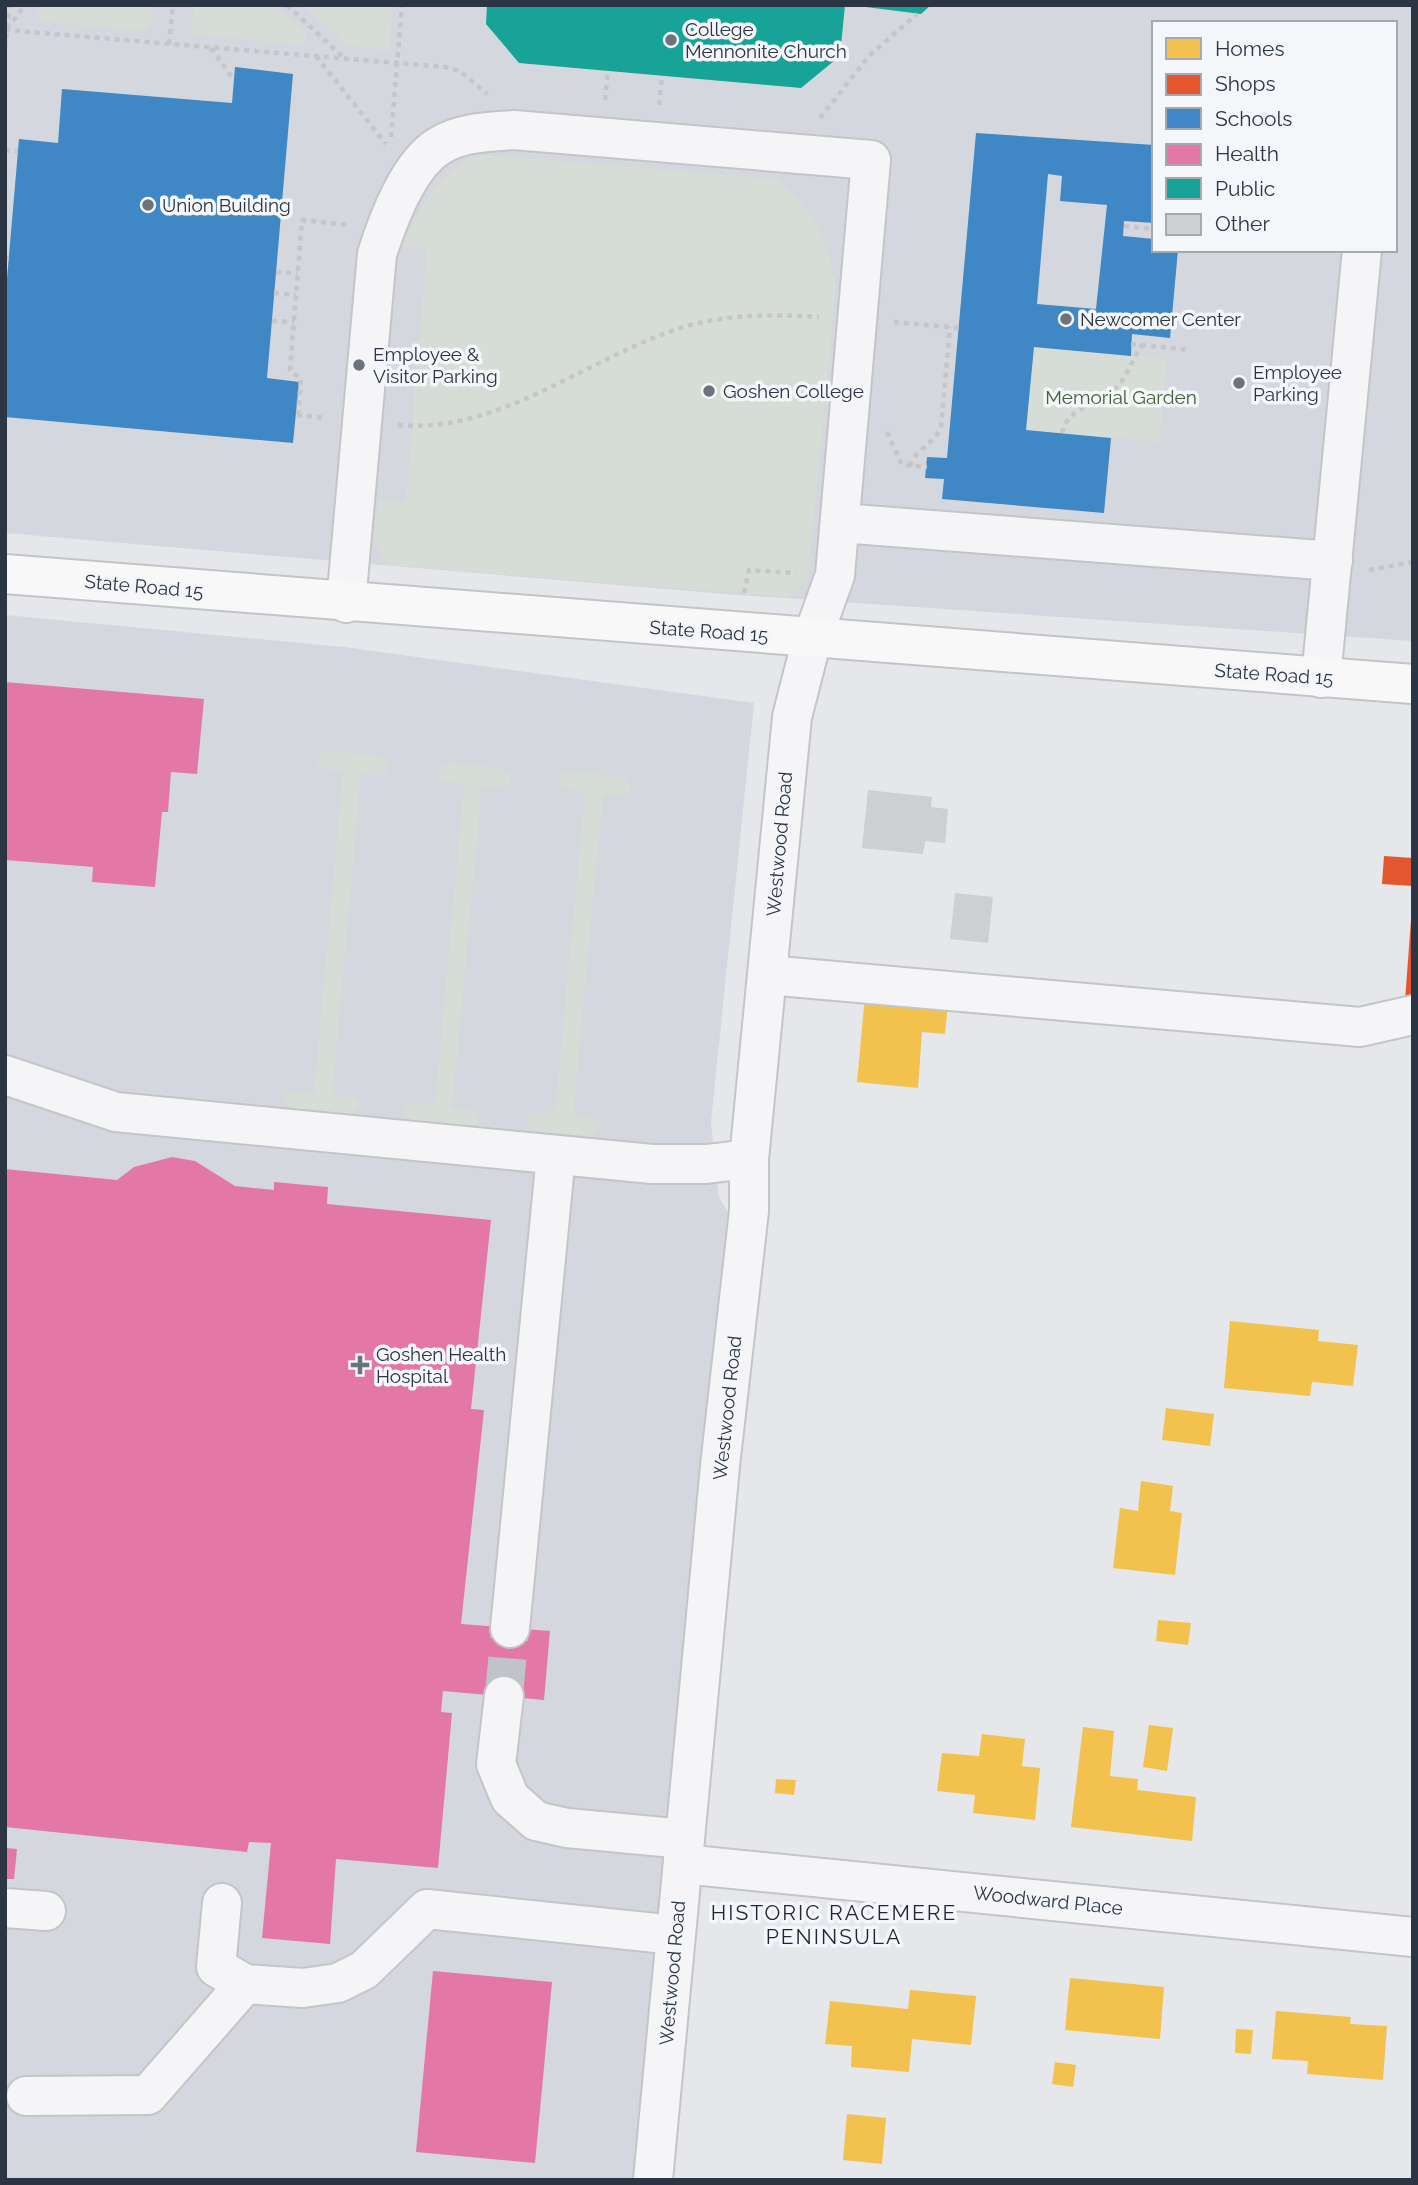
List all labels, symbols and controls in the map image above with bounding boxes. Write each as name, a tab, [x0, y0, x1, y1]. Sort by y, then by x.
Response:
place label: College Mennonite Church	[685, 18, 847, 62]
legend	[1152, 21, 1397, 252]
marker: College Mennonite Church	[663, 32, 679, 48]
text: Homes	[1215, 36, 1285, 61]
text: Shops	[1215, 71, 1276, 96]
text: Schools	[1215, 106, 1292, 131]
text: Health	[1215, 141, 1279, 166]
text: Public	[1215, 176, 1275, 201]
place label: Union Building	[162, 194, 291, 216]
marker: Union Building	[140, 197, 156, 213]
text: Other	[1215, 211, 1270, 236]
place label: Newcomer Center	[1080, 308, 1241, 330]
marker: Newcomer Center	[1058, 311, 1074, 327]
place label: Employee & Visitor Parking	[373, 343, 498, 387]
marker: Employee & Visitor Parking	[351, 357, 367, 373]
place label: Employee Parking	[1253, 361, 1342, 405]
marker: Employee Parking	[1231, 375, 1247, 391]
place label: Goshen College	[723, 380, 864, 402]
marker: Goshen College	[701, 383, 717, 399]
park label: Memorial Garden	[1045, 386, 1197, 408]
street label: State Road 15	[84, 570, 204, 602]
street label: State Road 15	[649, 616, 769, 646]
street label: State Road 15	[1214, 659, 1334, 689]
street label: Westwood Road	[762, 771, 796, 917]
street label: Westwood Road	[708, 1335, 746, 1481]
place label: Goshen Health Hospital	[376, 1343, 506, 1387]
marker: Goshen Health Hospital	[350, 1355, 370, 1375]
street label: Woodward Place	[972, 1881, 1124, 1919]
street label: Westwood Road	[655, 1900, 689, 2046]
district label: HISTORIC RACEMERE PENINSULA	[711, 1900, 957, 1949]

